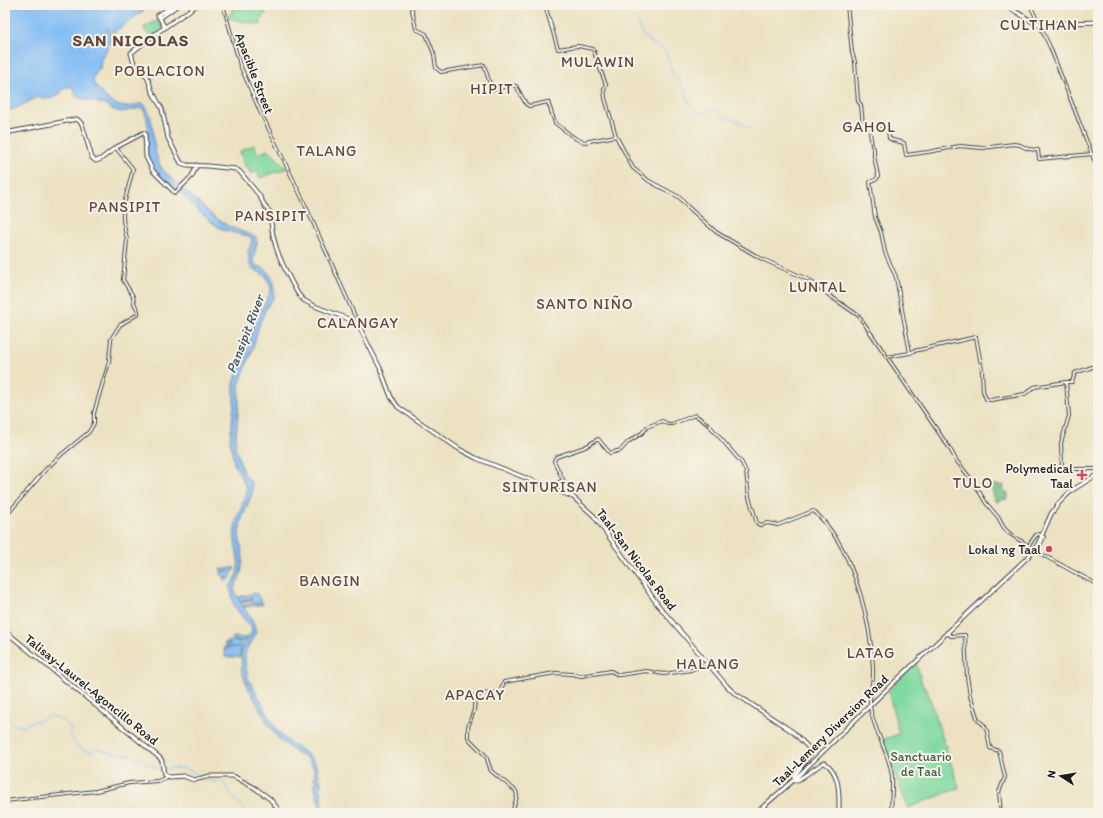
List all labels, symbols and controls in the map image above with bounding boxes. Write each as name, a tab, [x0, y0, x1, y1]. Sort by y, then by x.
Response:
district label: CULTIHAN	[1000, 16, 1078, 34]
district label: SAN NICOLAS	[73, 30, 189, 50]
street label: Apacible Street	[232, 31, 277, 116]
district label: MULAWIN	[561, 53, 635, 71]
district label: POBLACION	[114, 62, 206, 80]
district label: HIPIT	[470, 80, 514, 98]
district label: GAHOL	[842, 118, 896, 136]
district label: TALANG	[297, 142, 357, 160]
district label: PANSIPIT	[89, 198, 161, 216]
district label: PANSIPIT	[235, 207, 307, 225]
district label: LUNTAL	[789, 278, 847, 296]
water label: Pansipit River	[223, 291, 269, 376]
district label: SANTO NIÑO	[536, 295, 634, 313]
district label: CALANGAY	[317, 314, 399, 332]
place label: Polymedical Taal	[1006, 461, 1073, 491]
marker: Polymedical Taal	[1076, 469, 1088, 481]
district label: TULO	[953, 474, 993, 492]
district label: SINTURISAN	[502, 478, 598, 496]
street label: Taal-San Nicolas Road	[593, 505, 680, 613]
place label: Lokal ng Taal	[968, 542, 1041, 557]
marker: Lokal ng Taal	[1044, 544, 1054, 554]
district label: BANGIN	[299, 572, 361, 590]
street label: Talisay-Laurel-Agoncillo Road	[22, 631, 161, 748]
district label: LATAG	[847, 644, 895, 662]
district label: HALANG	[676, 655, 740, 673]
street label: Taal-Lemery Diversion Road	[769, 671, 891, 790]
district label: APACAY	[445, 686, 505, 704]
park label: Sanctuario de Taal	[890, 749, 952, 779]
north arrow	[1041, 756, 1081, 796]
text: N	[1045, 769, 1059, 779]

